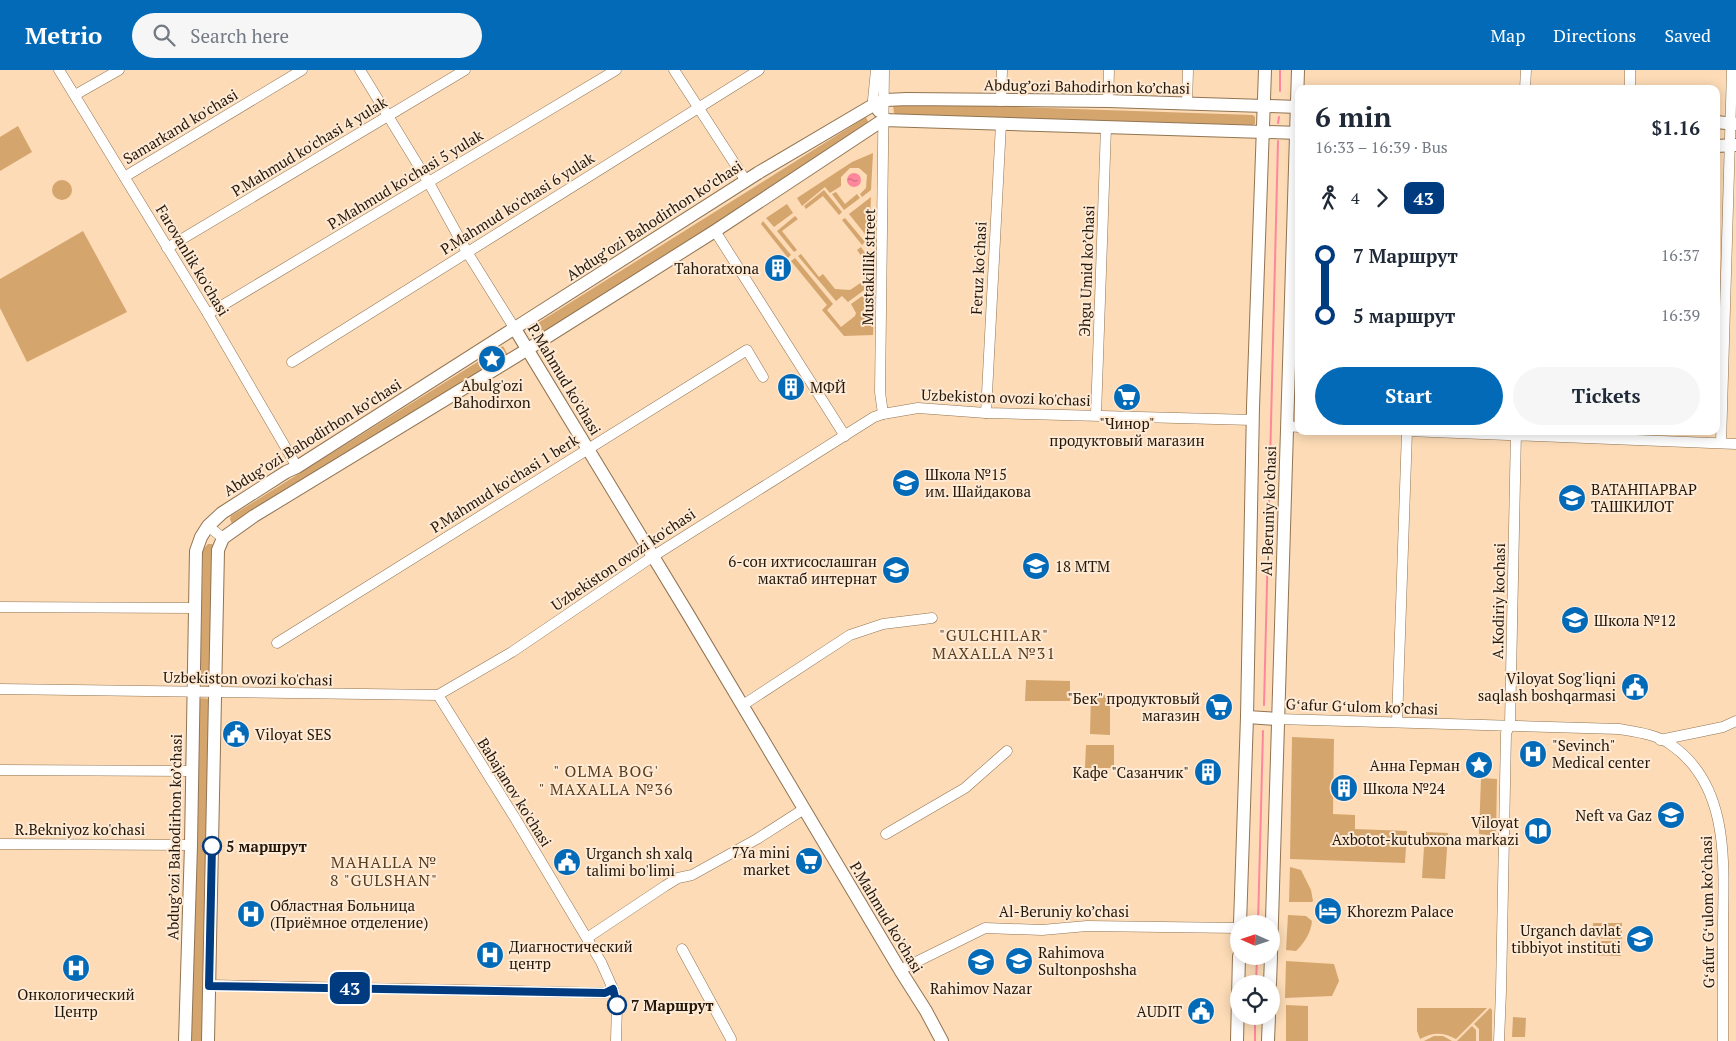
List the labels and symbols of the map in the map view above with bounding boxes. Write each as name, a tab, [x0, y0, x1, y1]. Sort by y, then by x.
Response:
street label: Abdug’ozi Bahodirhon ko’chasi	[984, 74, 1190, 98]
street label: Samarkand ko'chasi	[119, 84, 241, 168]
street label: P.Mahmud ko'chasi 4 yulak	[228, 91, 391, 200]
street label: P.Mahmud ko'chasi 5 yulak	[324, 124, 487, 233]
street label: P.Mahmud ko'chasi 6 yulak	[436, 147, 598, 259]
street label: Abdug’ozi Bahodirhon ko’chasi	[562, 155, 746, 285]
street label: Farovanlik ko'chasi	[152, 201, 234, 319]
street label: Эhgu Umid ko’chasi	[1074, 205, 1098, 337]
street label: Mustakillik street	[857, 208, 879, 326]
street label: Feruz ko'chasi	[966, 221, 990, 315]
building icon: Tahoratxona	[763, 253, 793, 283]
place label: Tahoratxona	[674, 258, 759, 278]
street label: P.Mahmud ko'chasi	[524, 320, 606, 438]
place icon: Abulg'ozi Bahodirxon	[477, 344, 507, 374]
building icon: МФЙ	[776, 372, 806, 402]
street label: Abdug’ozi Bahodirhon ko’chasi	[219, 374, 405, 500]
place label: Abulg'ozi Bahodirxon	[453, 375, 531, 412]
place label: МФЙ	[810, 377, 846, 397]
supermarket icon: "Чинор" продуктовый магазин	[1112, 382, 1142, 412]
street label: Uzbekiston ovozi ko'chasi	[921, 384, 1091, 410]
place label: "Чинор" продуктовый магазин	[1049, 413, 1205, 450]
street label: P.Mahmud ko'chasi 1 berk	[426, 429, 582, 537]
street label: Al-Beruniy ko’chasi	[1256, 446, 1280, 576]
place label: Школа №15 им. Шайдакова	[925, 464, 1031, 501]
school or university icon: Школа №15 им. Шайдакова	[891, 468, 921, 498]
place label: ВАТАНПАРВАР ТАШКИЛОТ	[1591, 479, 1697, 516]
school or university icon: ВАТАНПАРВАР ТАШКИЛОТ	[1557, 483, 1587, 513]
street label: Uzbekiston ovozi ko'chasi	[547, 503, 699, 615]
street label: A.Kodiriy kochasi	[1487, 543, 1509, 659]
place label: 6-сон ихтисослашган мактаб интернат	[728, 551, 878, 588]
school or university icon: 18 MTM	[1021, 551, 1051, 581]
school or university icon: 6-сон ихтисослашган мактаб интернат	[881, 555, 911, 585]
place label: 18 MTM	[1055, 556, 1110, 576]
school or university icon: Школа №12	[1560, 605, 1590, 635]
place label: Школа №12	[1594, 610, 1676, 630]
district label: "GULCHILAR" MAXALLA №31	[932, 624, 1056, 664]
street label: Uzbekiston ovozi ko'chasi	[163, 667, 333, 689]
place label: Viloyat Sog'liqni saqlash boshqarmasi	[1478, 668, 1616, 705]
public building icon: Viloyat Sog'liqni saqlash boshqarmasi	[1620, 672, 1650, 702]
place label: "Бек" продуктовый магазин	[1067, 688, 1200, 725]
supermarket icon: "Бек" продуктовый магазин	[1204, 692, 1234, 722]
street label: Gʻafur Gʻulom ko’chasi	[1285, 693, 1439, 719]
public building icon: Viloyat SES	[221, 719, 251, 749]
place label: Viloyat SES	[255, 724, 332, 744]
street label: Abdug’ozi Bahodirhon ko’chasi	[162, 734, 186, 940]
street label: Babajanov ko'chasi	[473, 734, 557, 850]
place label: "Sevinch" Medical center	[1552, 735, 1650, 772]
hospital icon: "Sevinch" Medical center	[1518, 739, 1548, 769]
place icon: Анна Герман	[1464, 750, 1494, 780]
place label: Анна Герман	[1369, 755, 1460, 775]
building icon: Кафе "Сазанчик"	[1193, 757, 1223, 787]
district label: " OLMA BOG' " MAXALLA №36	[538, 760, 674, 800]
place label: Кафе "Сазанчик"	[1072, 762, 1189, 782]
building icon: Школа №24	[1329, 773, 1359, 803]
place label: Школа №24	[1363, 778, 1445, 798]
school or university icon: Neft va Gaz	[1656, 800, 1686, 830]
place label: Neft va Gaz	[1575, 805, 1652, 825]
place label: Viloyat Axbotot-kutubxona markazi	[1332, 812, 1519, 849]
library icon: Viloyat Axbotot-kutubxona markazi	[1523, 816, 1553, 846]
street label: R.Bekniyoz ko'chasi	[15, 819, 145, 839]
street label: Gʻafur Gʻulom ko’chasi	[1696, 835, 1718, 989]
marker: 5 маршрут	[202, 836, 222, 856]
place label: 5 маршрут	[226, 836, 307, 856]
place label: 7Ya mini market	[732, 842, 790, 879]
place label: Urganch sh xalq talimi bo'limi	[586, 843, 693, 880]
supermarket icon: 7Ya mini market	[794, 846, 824, 876]
public building icon: Urganch sh xalq talimi bo'limi	[552, 847, 582, 877]
district label: MAHALLA № 8 "GULSHAN"	[330, 851, 438, 891]
street label: P.Mahmud ko'chasi	[846, 858, 928, 976]
place label: Областная Больница (Приёмное отделение)	[270, 895, 428, 932]
hotel icon: Khorezm Palace	[1313, 896, 1343, 926]
hospital icon: Областная Больница (Приёмное отделение)	[236, 899, 266, 929]
street label: Al-Beruniy ko’chasi	[999, 901, 1129, 921]
place label: Khorezm Palace	[1347, 901, 1454, 921]
north arrow	[1230, 915, 1280, 965]
place label: Urganch davlat tibbiyot instituti	[1511, 920, 1621, 957]
school or university icon: Urganch davlat tibbiyot instituti	[1625, 924, 1655, 954]
place label: Диагностический центр	[509, 936, 633, 973]
hospital icon: Диагностический центр	[475, 940, 505, 970]
place label: Rahimova Sultonposhsha	[1038, 942, 1137, 979]
school or university icon: Rahimova Sultonposhsha	[1004, 946, 1034, 976]
school or university icon: Rahimov Nazar	[966, 947, 996, 977]
hospital icon: Онкологический Центр	[61, 953, 91, 983]
line badge: 43	[328, 972, 372, 1004]
place label: Rahimov Nazar	[930, 978, 1032, 998]
place label: Онкологический Центр	[17, 984, 135, 1021]
marker: 7 Маршрут	[607, 995, 627, 1015]
place label: 7 Маршрут	[631, 995, 714, 1015]
public building icon: AUDIT	[1186, 996, 1216, 1026]
place label: AUDIT	[1136, 1001, 1182, 1021]

